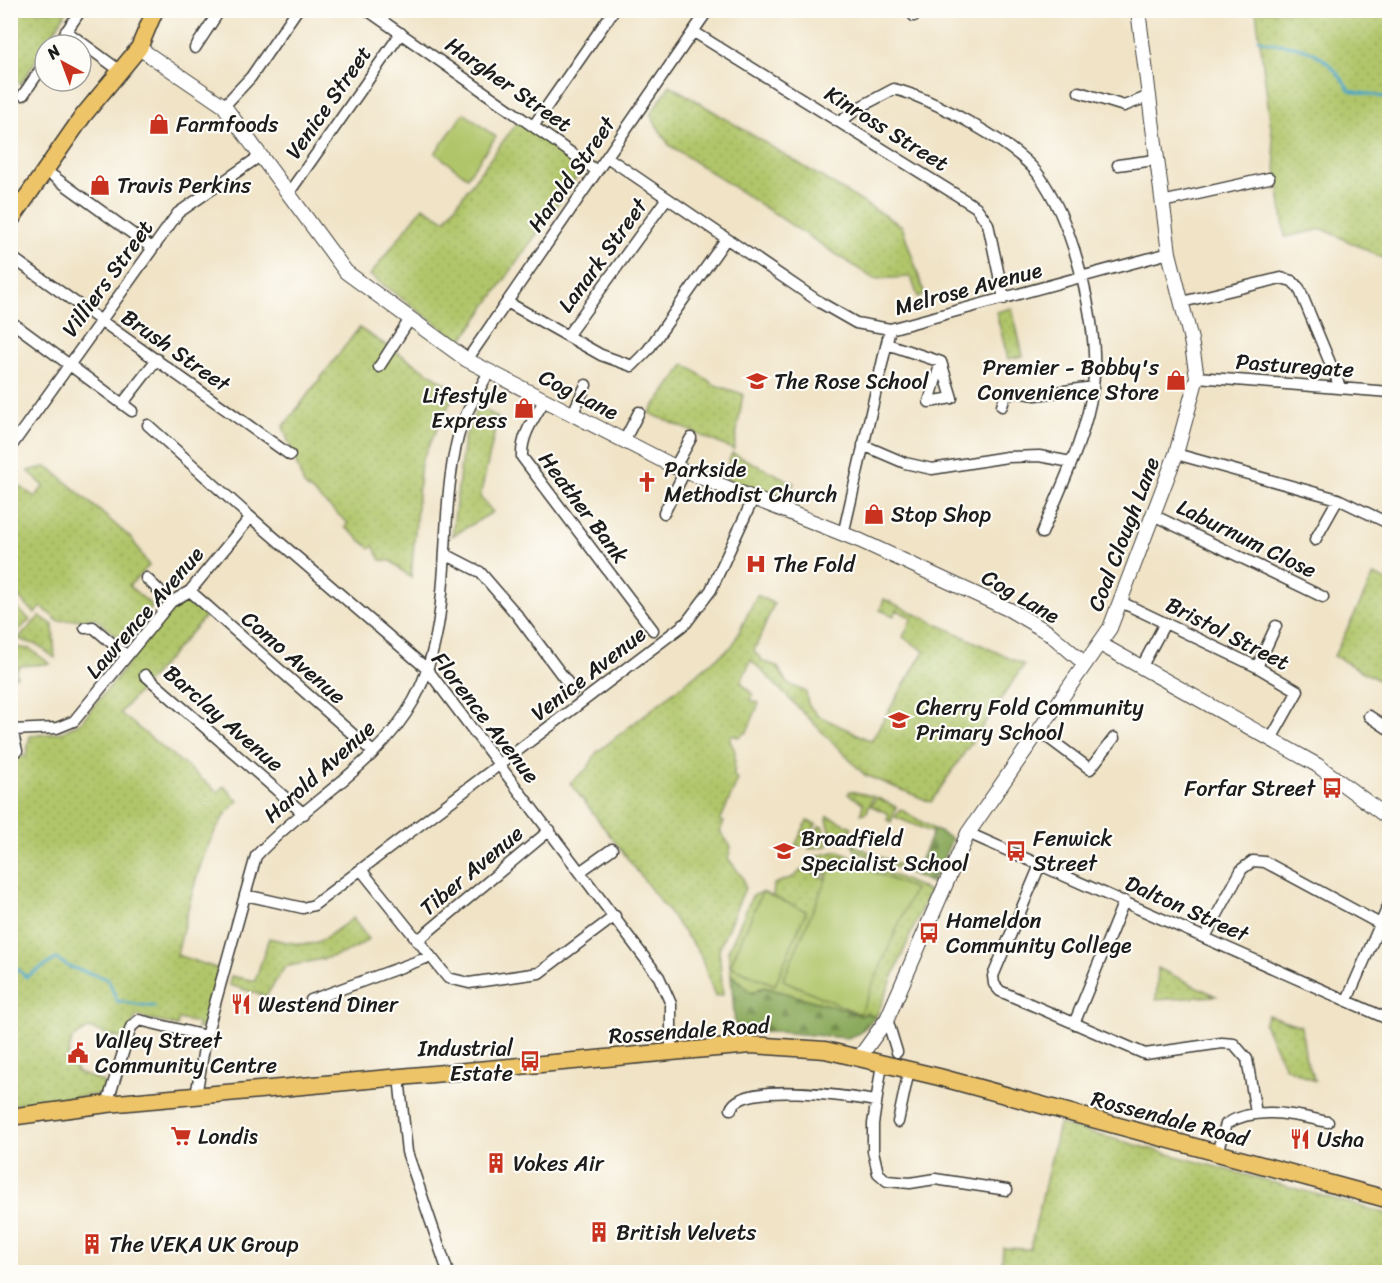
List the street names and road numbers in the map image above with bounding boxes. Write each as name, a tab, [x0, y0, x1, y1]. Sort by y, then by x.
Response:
street label: Hargher Street	[437, 26, 581, 143]
street label: Venice Street	[275, 37, 382, 167]
street label: Kinross Street	[817, 75, 957, 183]
street label: Harold Street	[517, 107, 627, 240]
street label: Lanark Street	[547, 189, 658, 321]
street label: Villiers Street	[51, 211, 164, 346]
street label: Melrose Avenue	[890, 250, 1047, 327]
street label: Brush Street	[113, 298, 239, 403]
street label: Pasturegate	[1234, 342, 1355, 389]
street label: Cog Lane	[532, 358, 626, 431]
street label: Heather Bank	[528, 442, 639, 572]
street label: Coal Clough Lane	[1076, 451, 1171, 617]
street label: Laburnum Close	[1170, 488, 1324, 589]
street label: Lawrence Avenue	[75, 536, 214, 688]
street label: Cog Lane	[974, 558, 1068, 635]
street label: Bristol Street	[1159, 585, 1297, 682]
street label: Como Avenue	[232, 600, 355, 714]
street label: Venice Avenue	[522, 615, 655, 731]
street label: Florence Avenue	[421, 643, 550, 792]
street label: Barclay Avenue	[154, 655, 293, 782]
street label: Harold Avenue	[254, 710, 385, 833]
street label: Tiber Avenue	[410, 815, 532, 926]
street label: Dalton Street	[1118, 864, 1256, 954]
street label: Rossendale Road	[607, 1005, 772, 1056]
street label: Rossendale Road	[1087, 1079, 1254, 1159]

